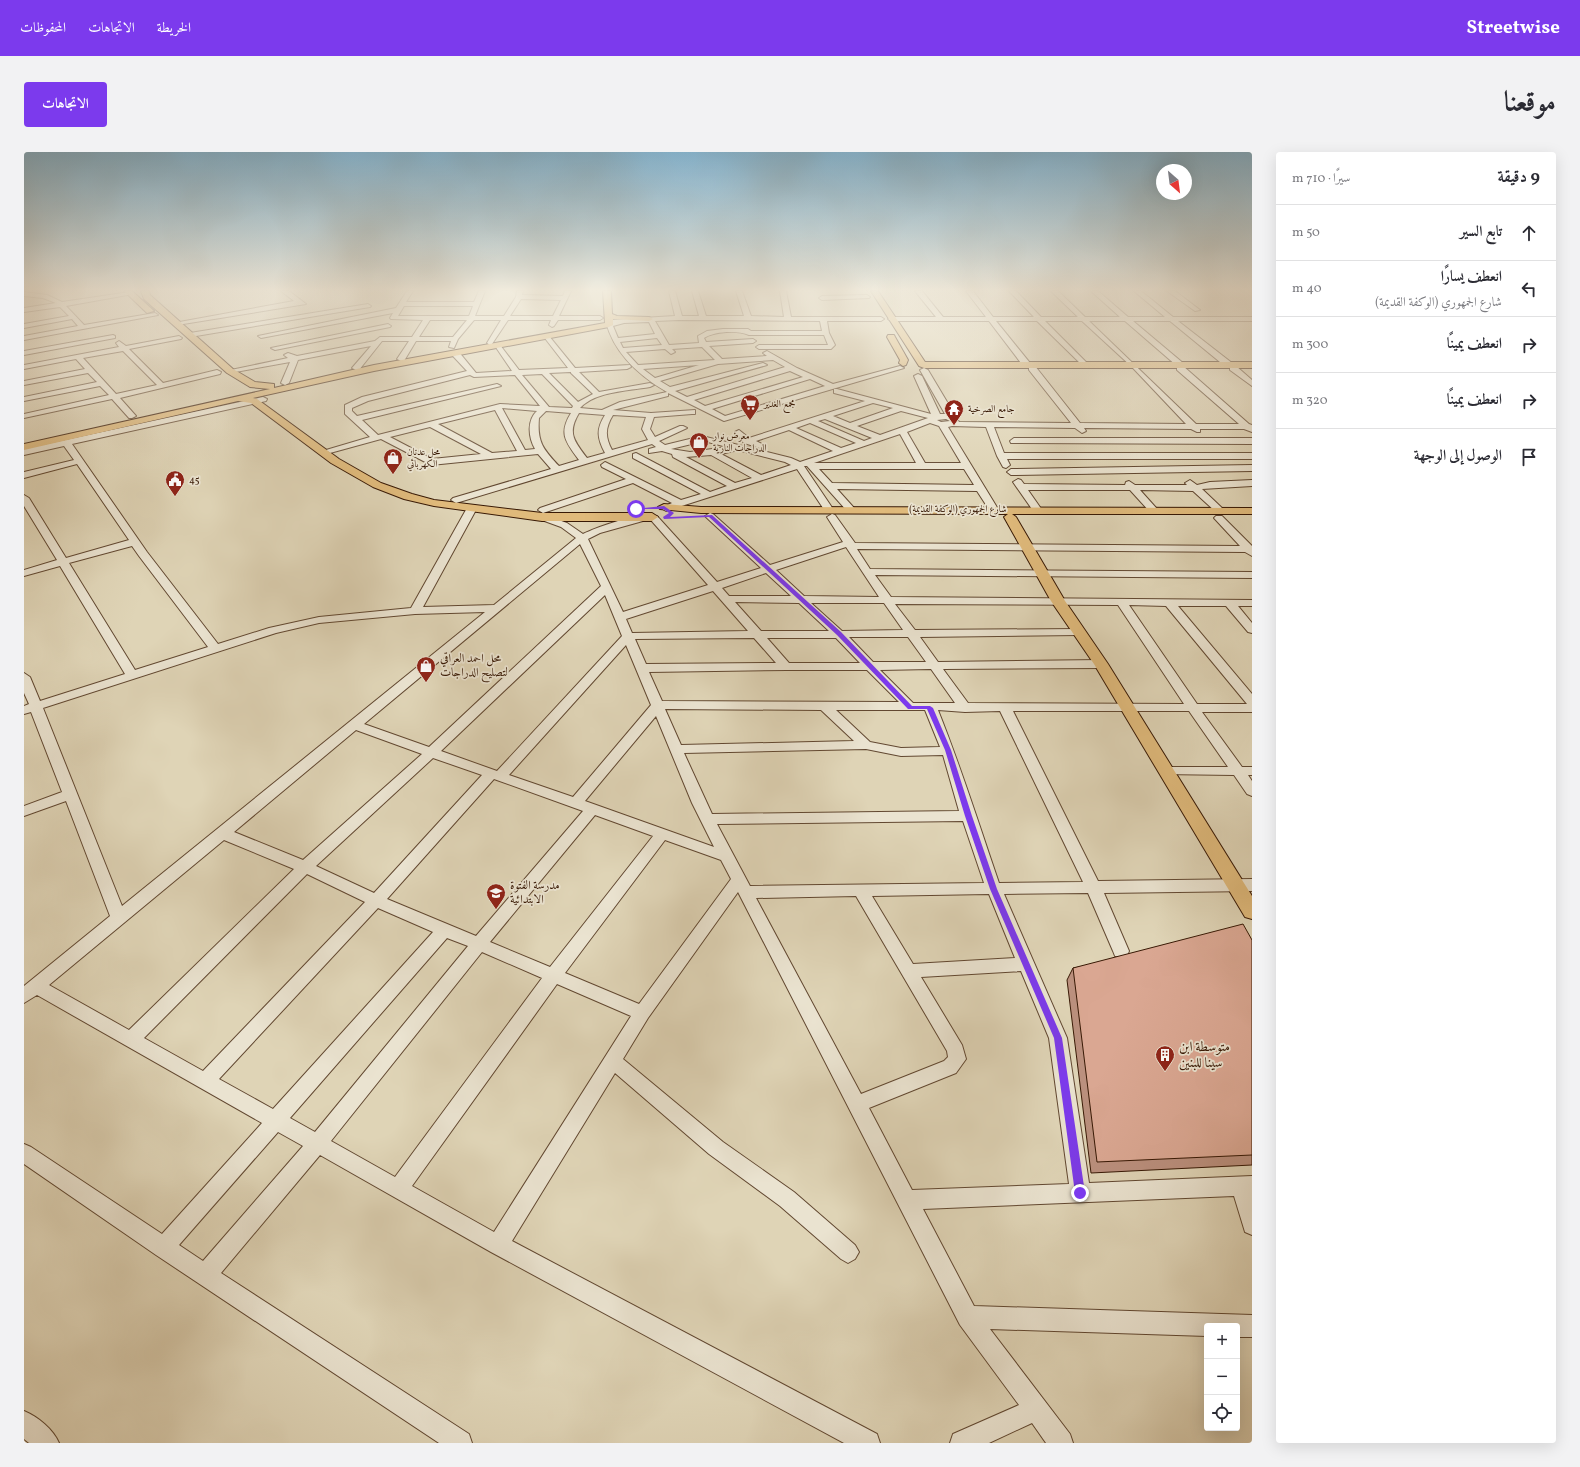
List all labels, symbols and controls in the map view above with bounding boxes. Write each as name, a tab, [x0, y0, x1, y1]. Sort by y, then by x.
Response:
text: Streetwise	[1467, 15, 1560, 41]
text: المحفوظات	[20, 19, 66, 38]
text: الاتجاهات	[88, 19, 135, 38]
text: الخريطة	[157, 19, 191, 38]
button: الاتجاهات	[24, 82, 107, 127]
text: موقعنا	[1504, 84, 1556, 123]
north arrow	[1156, 164, 1192, 200]
text: 9 دقيقة	[1498, 166, 1540, 189]
text: سيرًا · 710 m	[1292, 170, 1350, 188]
text: تابع السير	[1460, 222, 1502, 243]
icon: ahead	[1518, 222, 1540, 244]
text: 50 m	[1292, 224, 1320, 242]
text: انعطف يسارًا	[1441, 267, 1502, 288]
icon: left	[1518, 278, 1540, 300]
text: 40 m	[1292, 280, 1321, 298]
text: شارع الجمهوري (الوكفة القديمة)	[1375, 294, 1502, 312]
text: انعطف يمينًا	[1447, 334, 1502, 355]
icon: right	[1518, 334, 1540, 356]
text: 300 m	[1292, 336, 1328, 354]
text: انعطف يمينًا	[1447, 390, 1502, 411]
icon: right	[1518, 390, 1540, 412]
text: 320 m	[1292, 392, 1327, 410]
supermarket icon: مجمع الغدير	[739, 393, 761, 421]
place label: مجمع الغدير	[763, 397, 795, 413]
temple icon: جامع الصرخية	[943, 398, 965, 426]
place label: جامع الصرخية	[968, 402, 1015, 418]
place label: معرض نوار الدراجات النارية	[712, 429, 767, 455]
shop icon: معرض نوار الدراجات النارية	[688, 431, 710, 459]
place label: محل عدنان الكهربائي	[407, 445, 440, 472]
text: الوصول إلى الوجهة	[1414, 446, 1502, 467]
icon: arrive	[1518, 446, 1540, 468]
shop icon: محل عدنان الكهربائي	[382, 447, 404, 475]
public building icon: 45	[164, 469, 186, 497]
place label: 45	[189, 473, 200, 487]
route start	[627, 500, 645, 518]
street label: شارع الجمهوري (الوكفة القديمة)	[909, 502, 1007, 518]
place label: محل احمد العراقي لتصليح الدراجات	[440, 651, 508, 683]
shop icon: محل احمد العراقي لتصليح الدراجات	[415, 655, 437, 683]
place label: مدرسة الفتوة الابتدائية	[510, 878, 560, 908]
school or university icon: مدرسة الفتوة الابتدائية	[485, 882, 507, 910]
place label: متوسطة ابن سينا للبنين	[1179, 1038, 1230, 1073]
building icon: متوسطة ابن سينا للبنين	[1154, 1044, 1176, 1072]
route end	[1071, 1184, 1089, 1202]
map controls	[1204, 1323, 1240, 1431]
button: +	[1204, 1323, 1240, 1359]
button: −	[1204, 1359, 1240, 1395]
button: locate	[1204, 1395, 1240, 1431]

